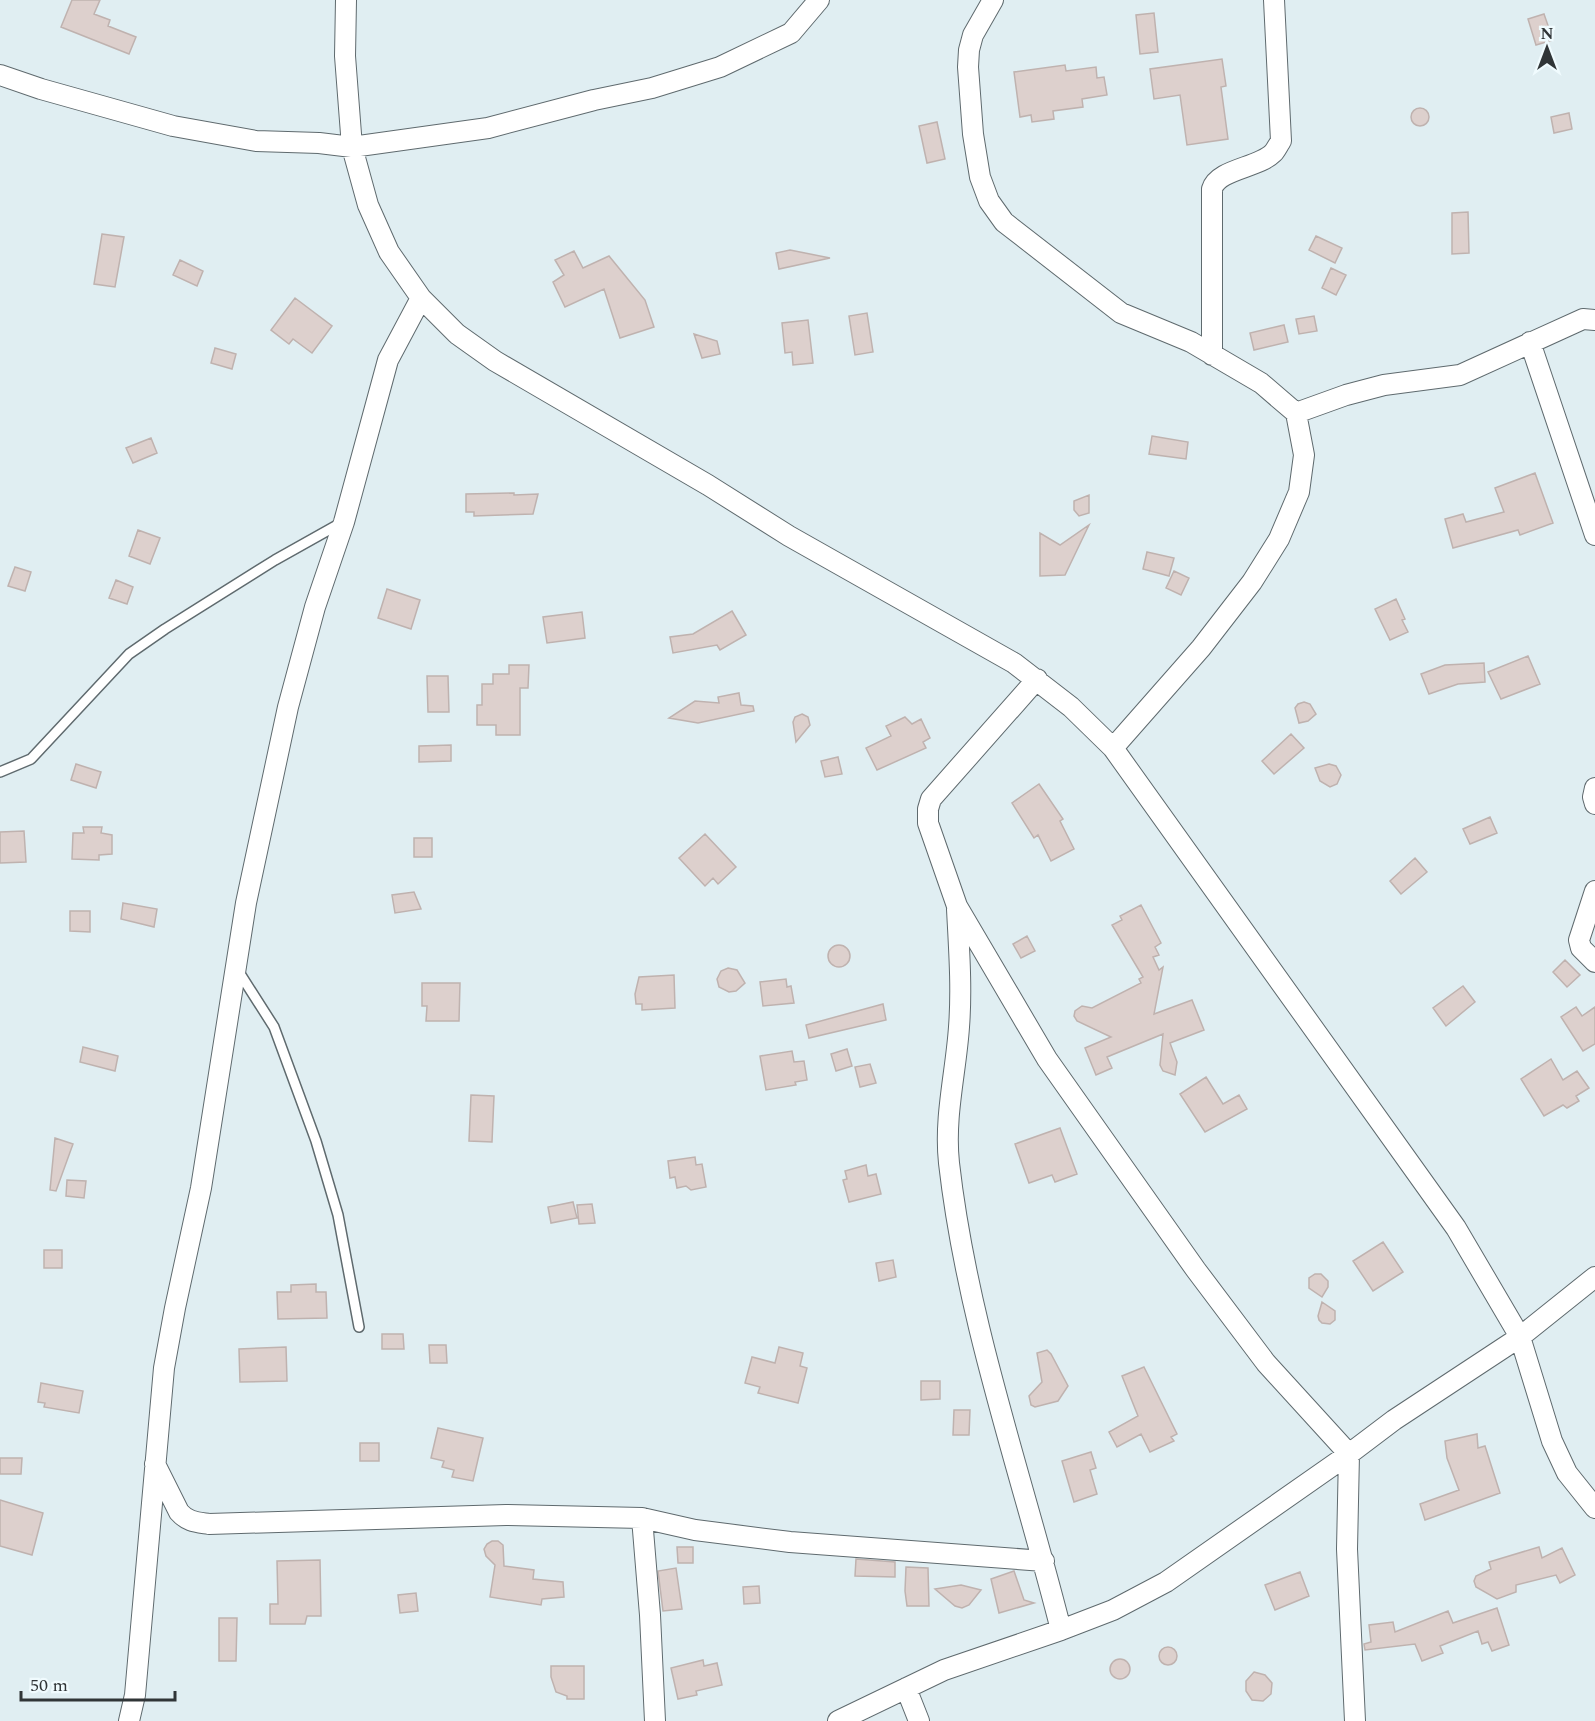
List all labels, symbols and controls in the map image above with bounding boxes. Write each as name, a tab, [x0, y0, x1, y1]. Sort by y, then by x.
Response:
north arrow	[1517, 18, 1577, 78]
text: N	[1540, 22, 1554, 46]
scale bar	[21, 1664, 176, 1702]
text: 50 m	[30, 1672, 68, 1699]

